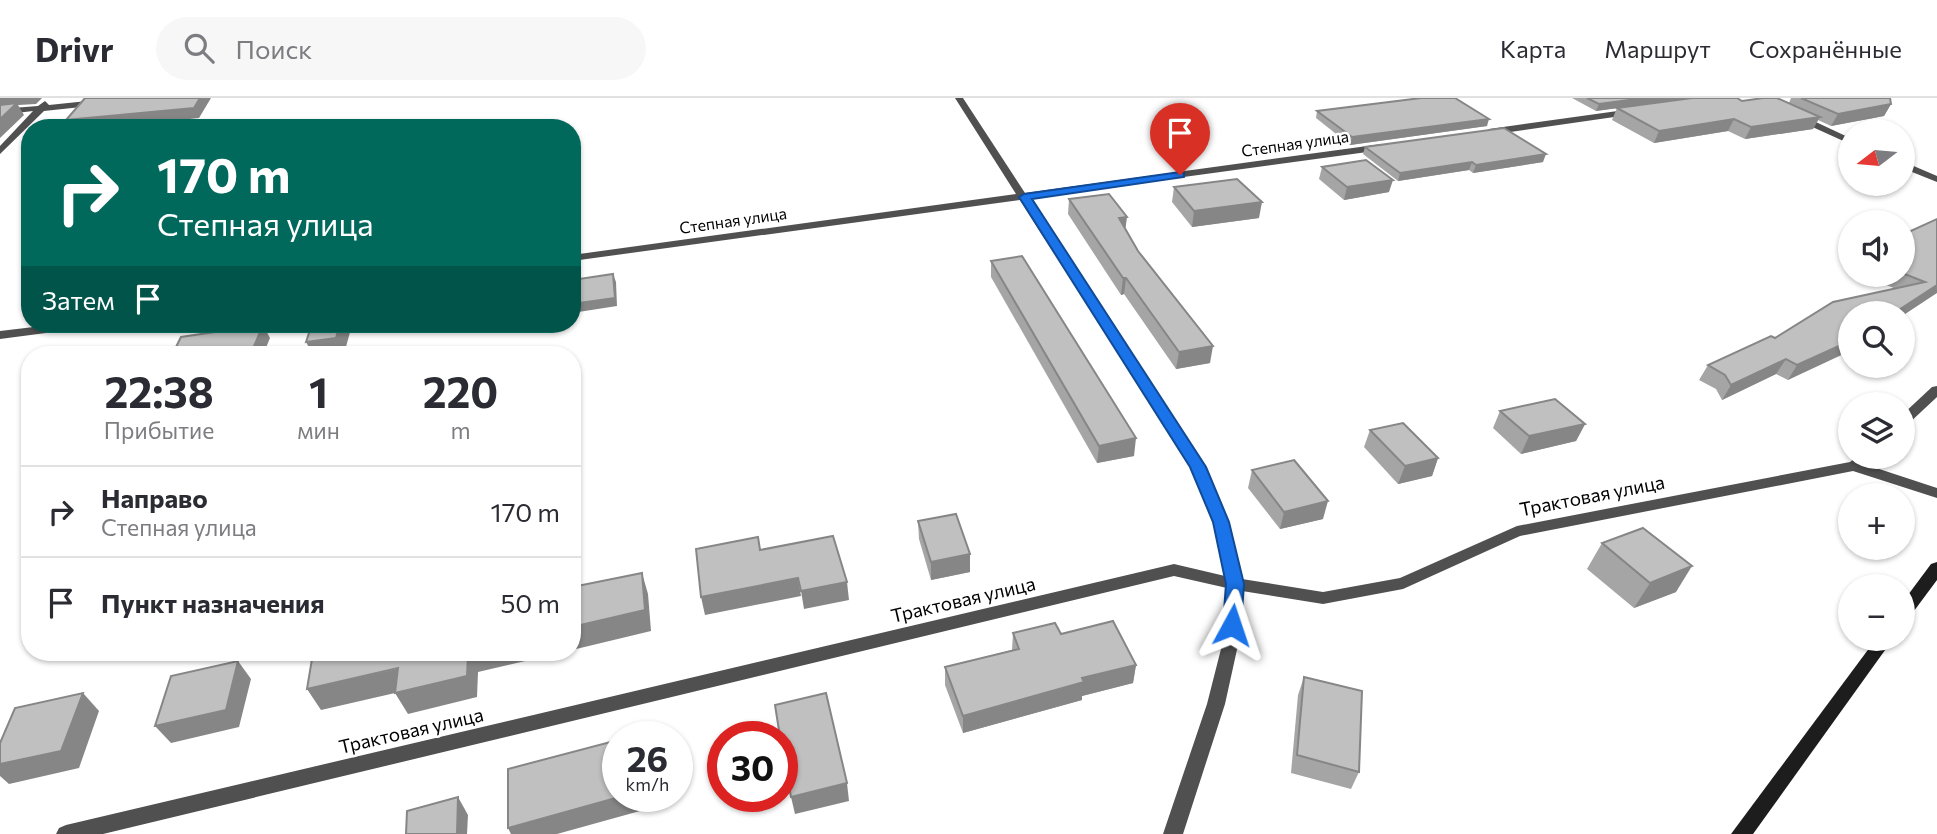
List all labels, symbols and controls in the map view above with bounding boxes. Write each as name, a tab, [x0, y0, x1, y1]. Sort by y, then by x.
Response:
search box	[156, 17, 646, 80]
text: Drivr	[35, 28, 114, 69]
icon: search	[180, 29, 218, 67]
text: Поиск	[236, 33, 312, 64]
text: Карта	[1500, 34, 1566, 63]
text: Маршрут	[1604, 34, 1711, 63]
text: Сохранённые	[1749, 34, 1902, 63]
pin	[1150, 103, 1210, 175]
icon: arrive	[1161, 114, 1199, 152]
north arrow	[1838, 119, 1914, 196]
map controls	[1838, 119, 1915, 651]
street label: Степная улица	[1240, 126, 1350, 160]
text: 170 m	[157, 143, 290, 203]
icon: right	[42, 147, 133, 238]
text: Степная улица	[157, 203, 374, 243]
street label: Степная улица	[678, 203, 788, 237]
button: sound	[1838, 210, 1915, 287]
icon: arrive	[129, 280, 167, 318]
text: Затем	[42, 284, 115, 315]
button: search	[1838, 301, 1915, 378]
text: 22:38	[104, 365, 214, 417]
text: 1	[309, 365, 328, 417]
text: 220	[423, 365, 498, 417]
button: layers	[1838, 392, 1915, 469]
text: Прибытие	[104, 416, 214, 444]
text: мин	[297, 416, 340, 444]
text: m	[450, 416, 470, 444]
street label: Трактовая улица	[1517, 470, 1667, 520]
text: Направо	[101, 482, 208, 513]
button: +	[1838, 483, 1915, 560]
icon: right	[42, 493, 80, 531]
text: 170 m	[491, 496, 560, 527]
text: Степная улица	[101, 513, 257, 541]
street label: Трактовая улица	[889, 571, 1037, 627]
button: −	[1838, 574, 1915, 651]
icon: arrive	[42, 584, 80, 622]
text: Пункт назначения	[101, 587, 325, 618]
text: 50 m	[500, 587, 560, 618]
position arrow	[1195, 588, 1269, 662]
street label: Трактовая улица	[337, 702, 485, 758]
speed limit sign: 30	[707, 721, 798, 812]
text: 26	[627, 736, 668, 779]
text: km/h	[626, 773, 669, 795]

